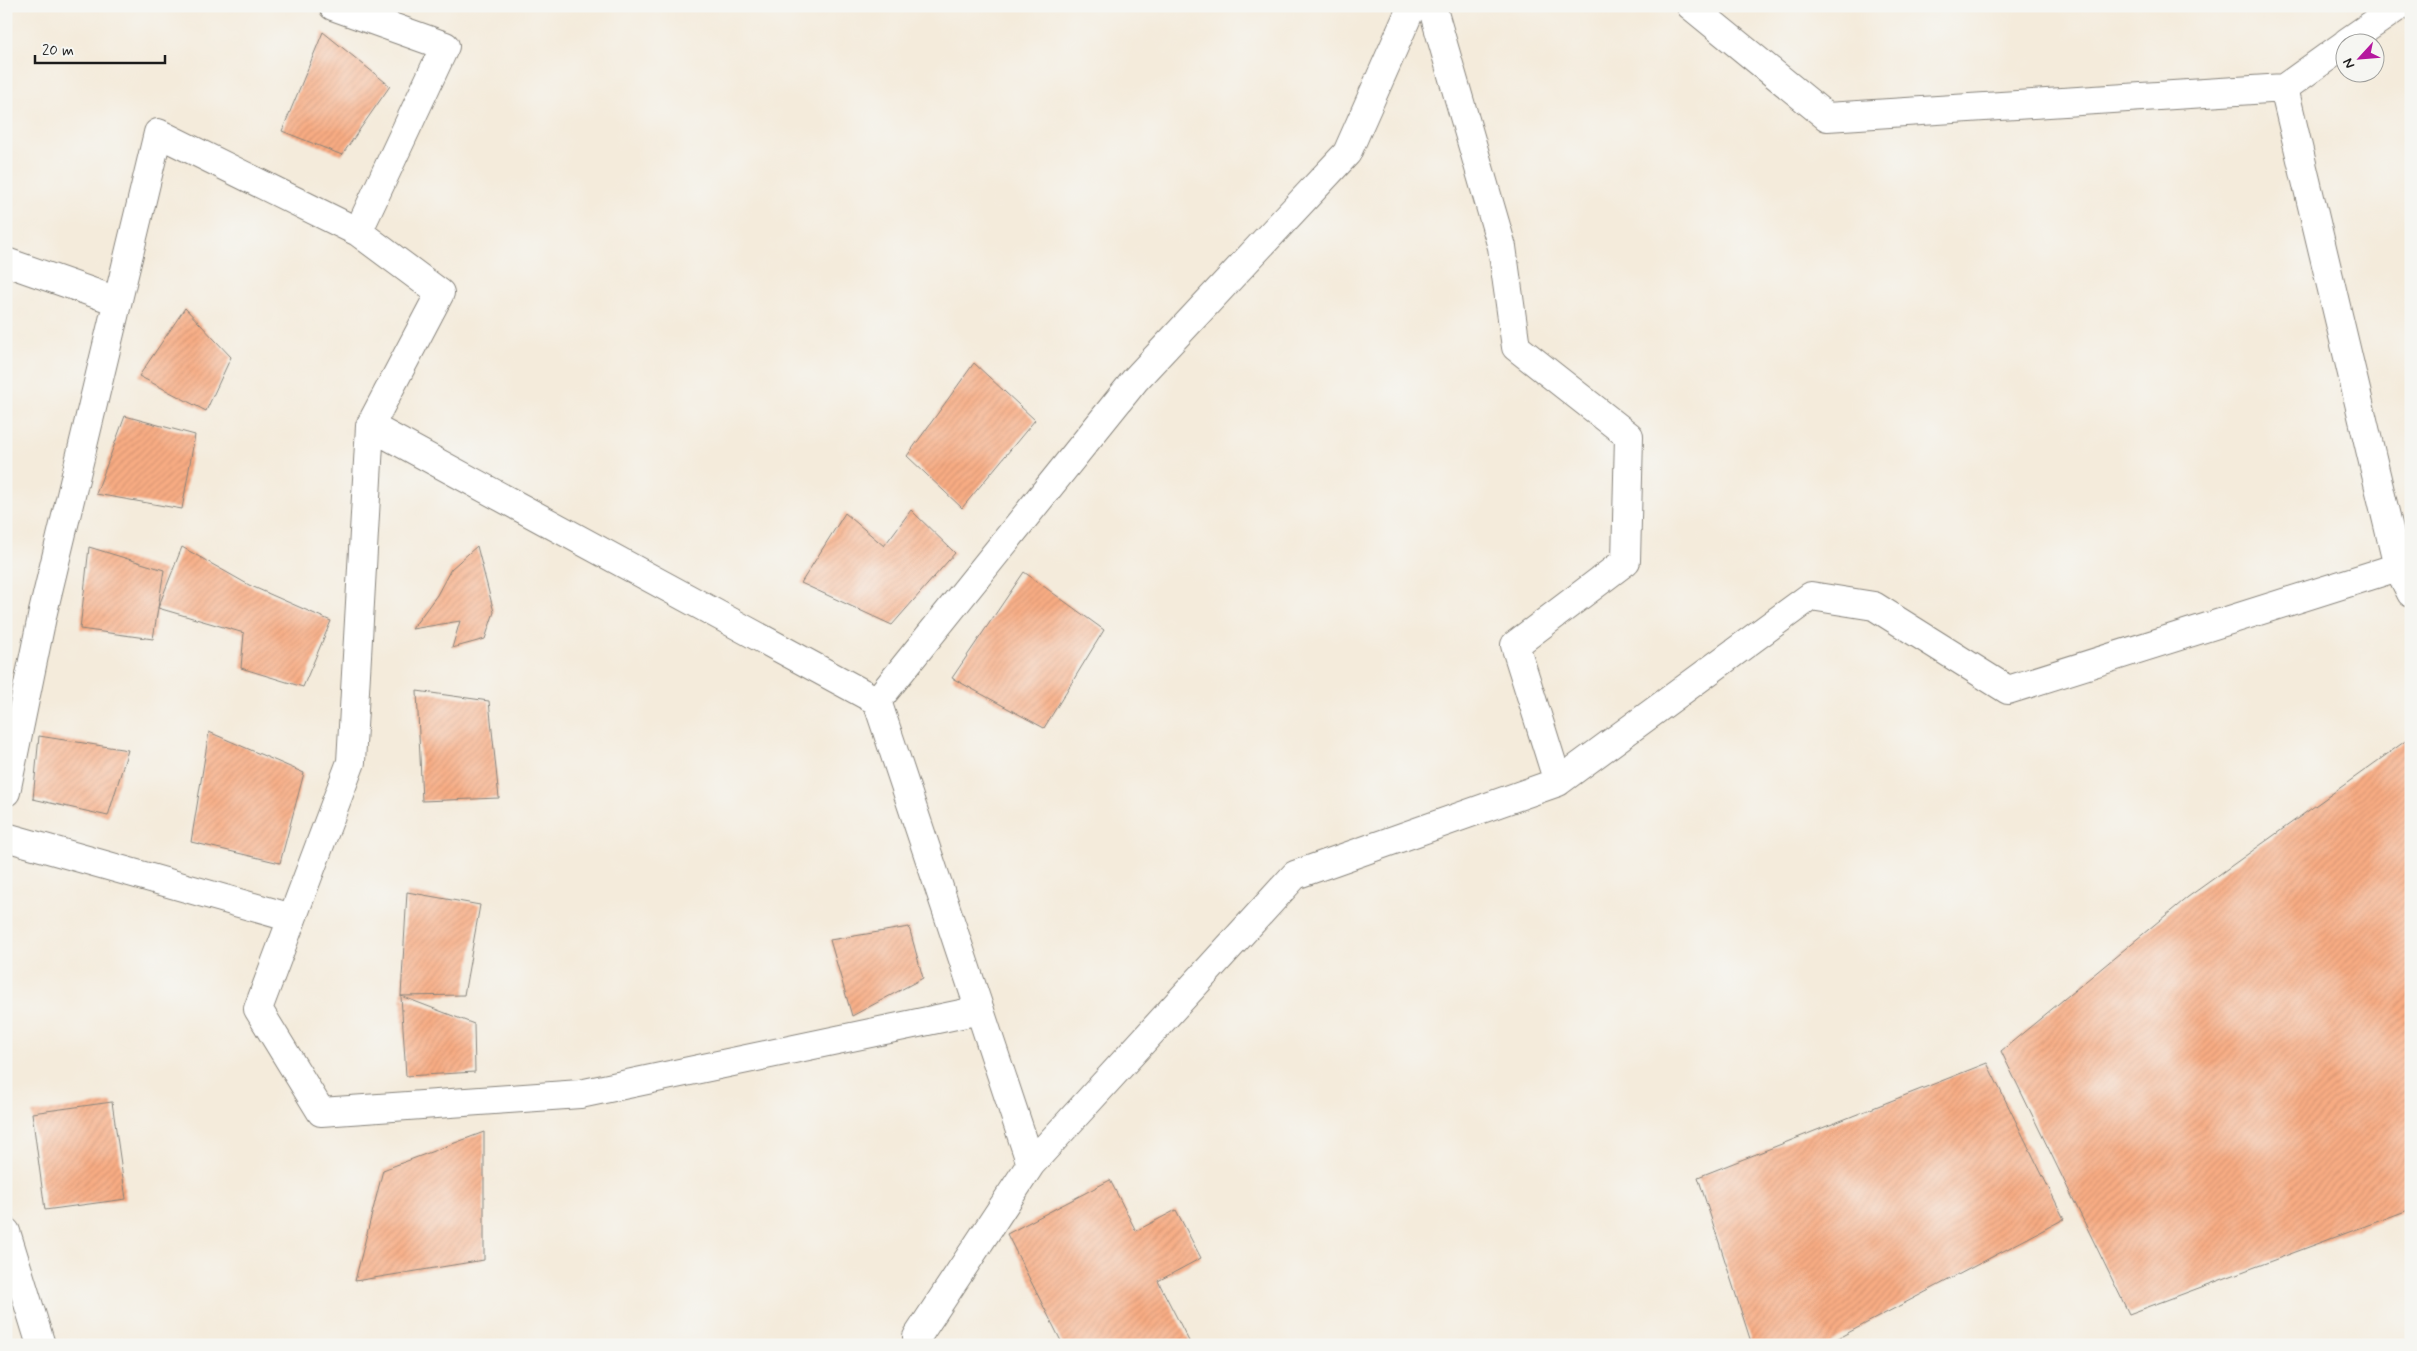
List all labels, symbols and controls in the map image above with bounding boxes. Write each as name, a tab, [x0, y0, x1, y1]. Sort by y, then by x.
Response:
scale bar	[35, 32, 165, 64]
north arrow	[2334, 32, 2384, 82]
text: 20 m	[42, 41, 74, 61]
text: N	[2339, 55, 2359, 71]

